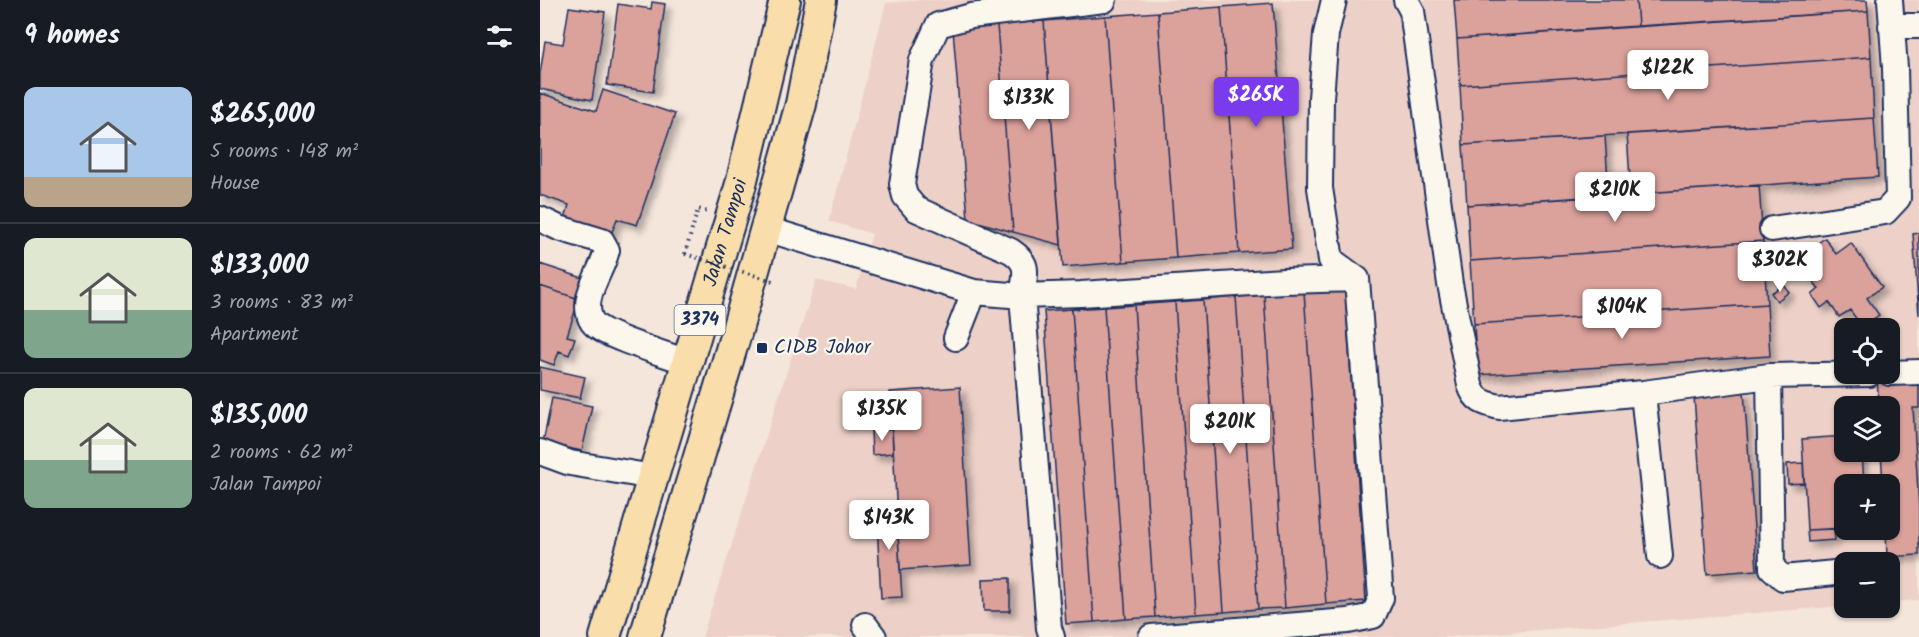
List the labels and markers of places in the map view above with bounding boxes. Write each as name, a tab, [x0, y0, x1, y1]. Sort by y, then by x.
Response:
pin: $122K	[1626, 50, 1710, 101]
pin: $265K	[1214, 77, 1298, 128]
pin: $133K	[987, 80, 1071, 131]
pin: $210K	[1573, 172, 1657, 223]
pin: $302K	[1738, 242, 1822, 293]
pin: $104K	[1580, 289, 1664, 340]
place label: CIDB Johor	[774, 332, 872, 364]
marker: CIDB Johor	[755, 341, 769, 355]
pin: $135K	[840, 391, 924, 442]
pin: $201K	[1188, 404, 1272, 455]
pin: $143K	[847, 500, 931, 551]

